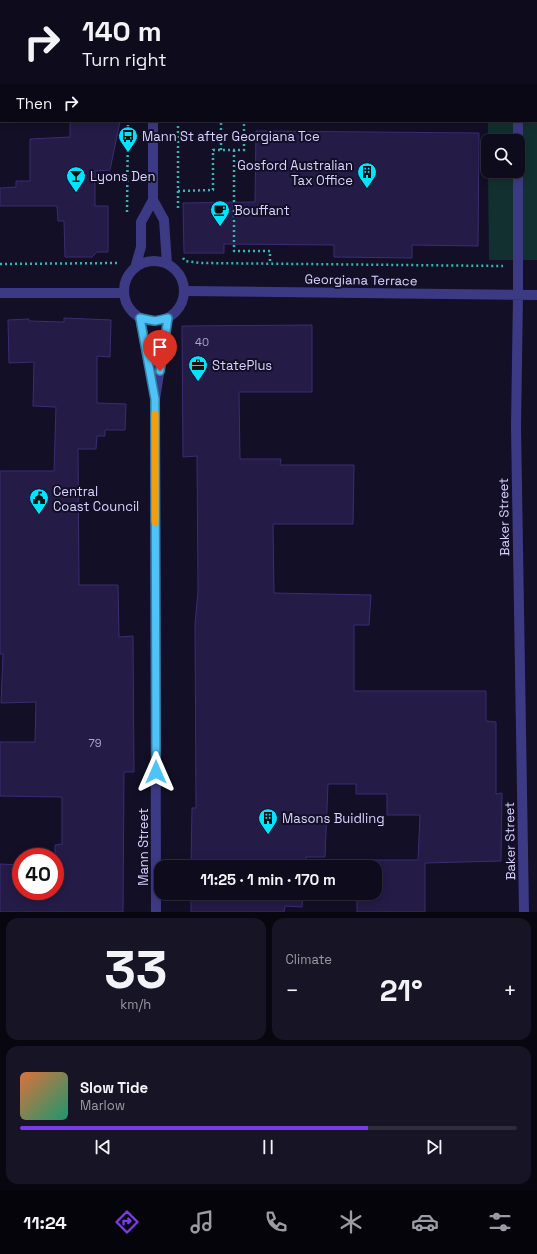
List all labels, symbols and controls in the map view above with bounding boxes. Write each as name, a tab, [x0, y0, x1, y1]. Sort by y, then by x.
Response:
text: 140 m	[82, 13, 162, 49]
icon: right	[16, 16, 68, 68]
text: Turn right	[82, 48, 166, 71]
icon: right	[60, 92, 82, 114]
text: Then	[16, 94, 52, 113]
bus stop icon: Mann St after Georgiana Tce	[117, 125, 139, 153]
place label: Mann St after Georgiana Tce	[142, 128, 320, 145]
map controls	[481, 134, 525, 178]
button: search	[481, 134, 525, 178]
place label: Gosford Australian Tax Office	[237, 157, 353, 189]
building icon: Gosford Australian Tax Office	[356, 161, 378, 189]
bar icon: Lyons Den	[65, 165, 87, 193]
place label: Lyons Den	[90, 168, 155, 185]
cafe icon: Bouffant	[209, 199, 231, 227]
place label: Bouffant	[234, 202, 290, 219]
street label: Georgiana Terrace	[304, 271, 418, 289]
pin	[143, 330, 177, 371]
house number: 40	[195, 335, 209, 349]
icon: arrive	[149, 336, 171, 358]
office icon: StatePlus	[187, 354, 209, 382]
place label: StatePlus	[212, 357, 272, 374]
street label: Baker Street	[495, 478, 513, 556]
place label: Central Coast Council	[53, 483, 139, 515]
public building icon: Central Coast Council	[28, 487, 50, 515]
house number: 79	[89, 736, 102, 750]
position arrow	[135, 751, 177, 793]
street label: Baker Street	[501, 802, 519, 880]
building icon: Masons Buidling	[257, 807, 279, 835]
street label: Mann Street	[135, 808, 152, 886]
place label: Masons Buidling	[282, 810, 385, 827]
speed limit sign: 40	[12, 848, 64, 900]
text: 11:25 · 1 min · 170 m	[200, 870, 336, 889]
text: 33	[104, 937, 167, 1003]
text: Climate	[286, 951, 332, 968]
text: 21°	[380, 971, 423, 1010]
text: −	[286, 976, 299, 1004]
text: +	[503, 976, 517, 1004]
text: km/h	[120, 996, 151, 1013]
text: Slow Tide	[80, 1078, 148, 1097]
text: Marlow	[80, 1097, 125, 1114]
icon: previous	[92, 1136, 114, 1158]
icon: pause	[257, 1136, 279, 1158]
icon: next	[423, 1136, 445, 1158]
icon: directions	[113, 1208, 141, 1236]
icon: music	[188, 1208, 216, 1236]
icon: phone	[262, 1208, 290, 1236]
icon: climate	[337, 1208, 365, 1236]
icon: car	[411, 1208, 439, 1236]
icon: filters	[486, 1208, 514, 1236]
text: 11:24	[23, 1211, 67, 1234]

